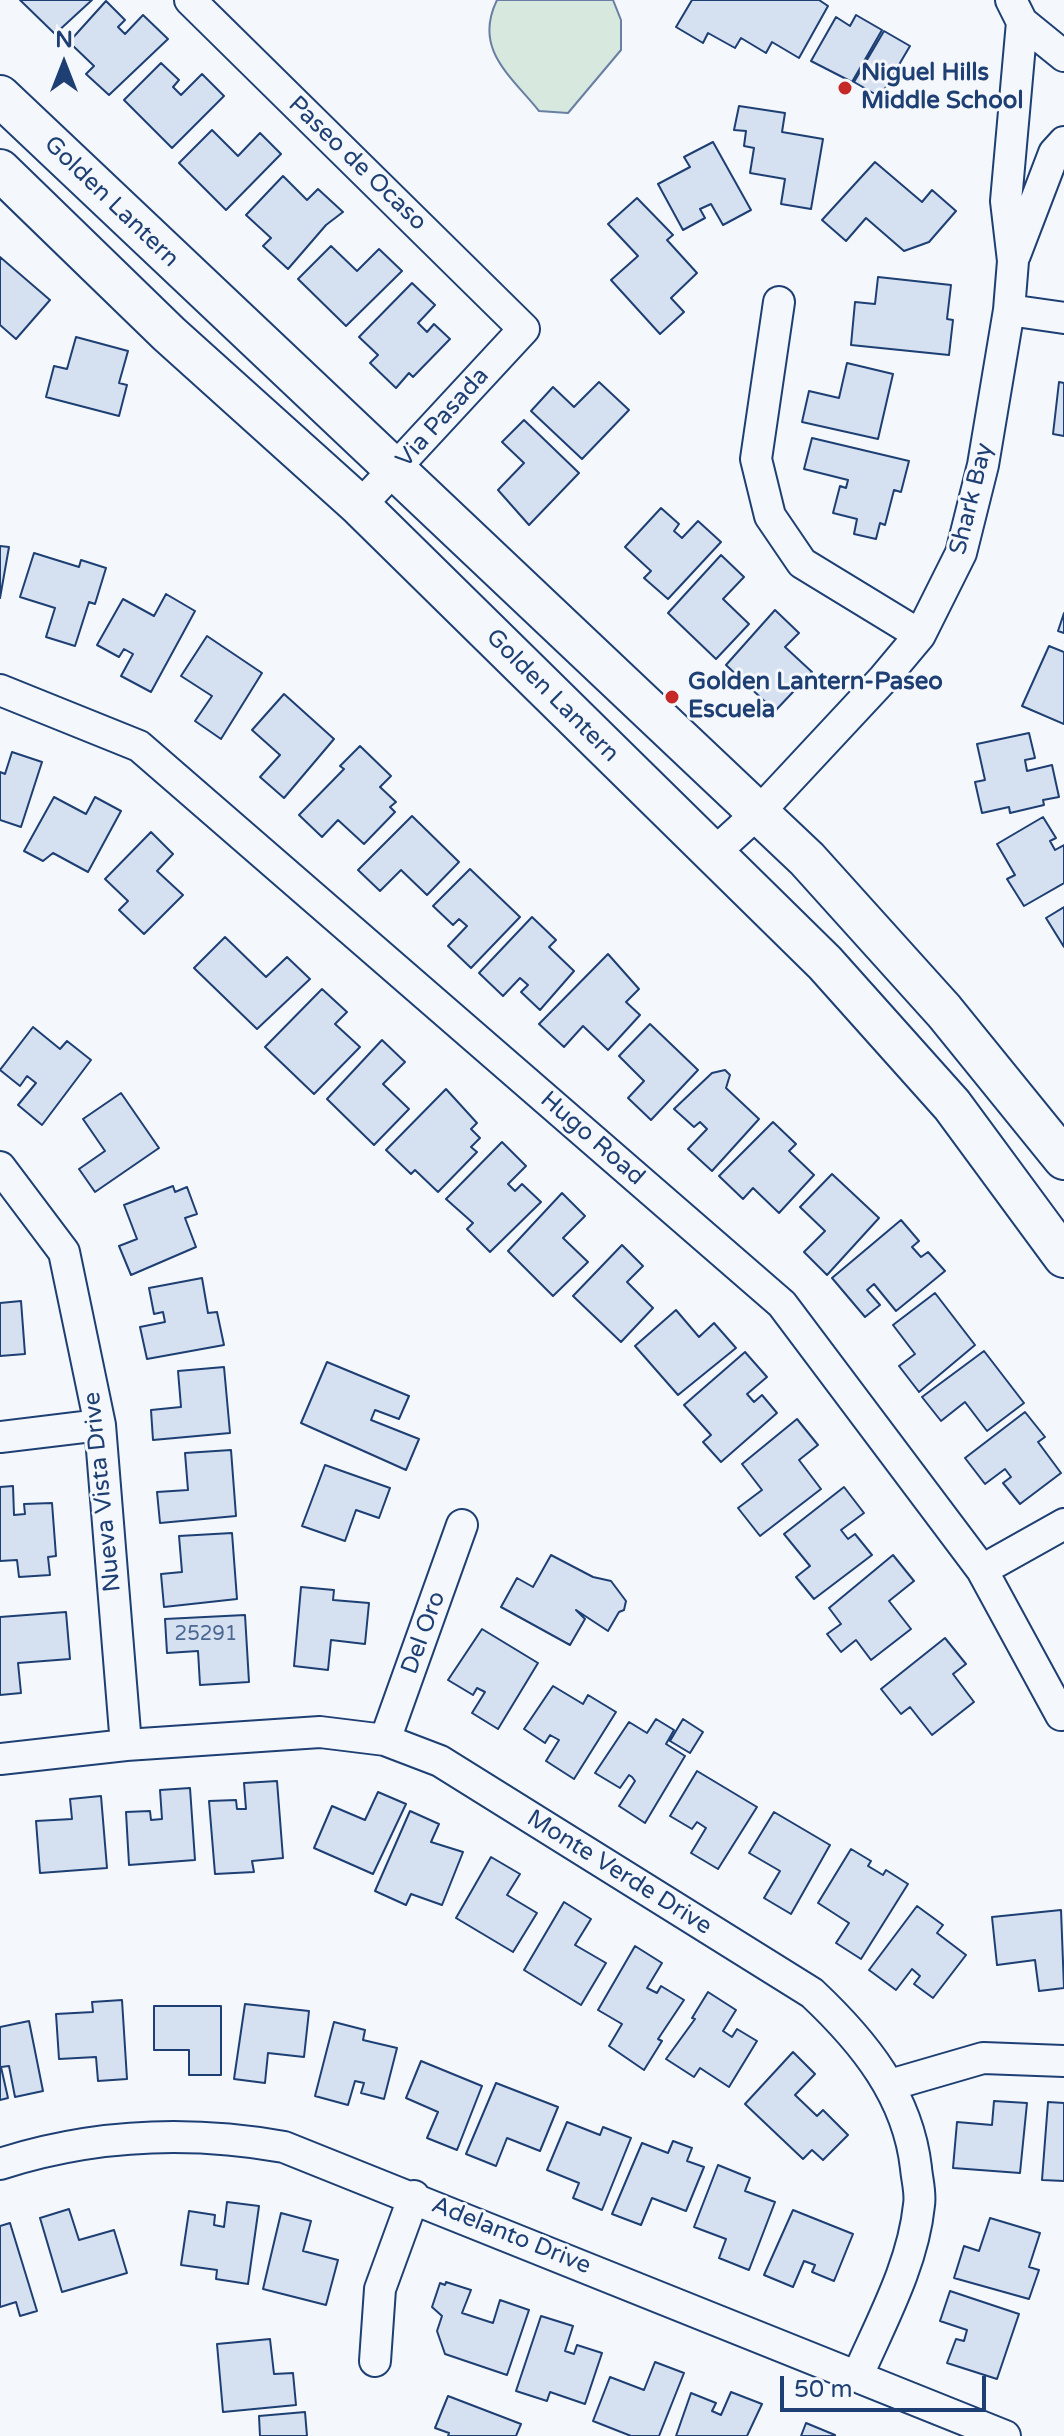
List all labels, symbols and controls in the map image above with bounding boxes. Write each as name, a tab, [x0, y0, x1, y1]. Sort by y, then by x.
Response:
north arrow	[24, 24, 104, 104]
text: N	[55, 27, 73, 53]
place label: Niguel Hills Middle School	[861, 60, 1023, 116]
marker: Niguel Hills Middle School	[836, 79, 854, 97]
street label: Paseo de Ocaso	[282, 91, 432, 237]
street label: Golden Lantern	[38, 130, 184, 274]
street label: Via Pasada	[391, 362, 495, 474]
street label: Shark Bay	[944, 440, 1000, 558]
street label: Golden Lantern	[479, 623, 625, 769]
place label: Golden Lantern-Paseo Escuela	[688, 669, 943, 725]
marker: Golden Lantern-Paseo Escuela	[663, 688, 681, 706]
street label: Hugo Road	[534, 1086, 650, 1192]
street label: Nueva Vista Drive	[78, 1390, 128, 1594]
street label: Del Oro	[396, 1588, 452, 1678]
house number: 25291	[175, 1623, 237, 1647]
street label: Monte Verde Drive	[521, 1805, 717, 1941]
street label: Adelanto Drive	[427, 2191, 595, 2281]
scale bar	[784, 2360, 990, 2410]
text: 50 m	[794, 2375, 852, 2404]

